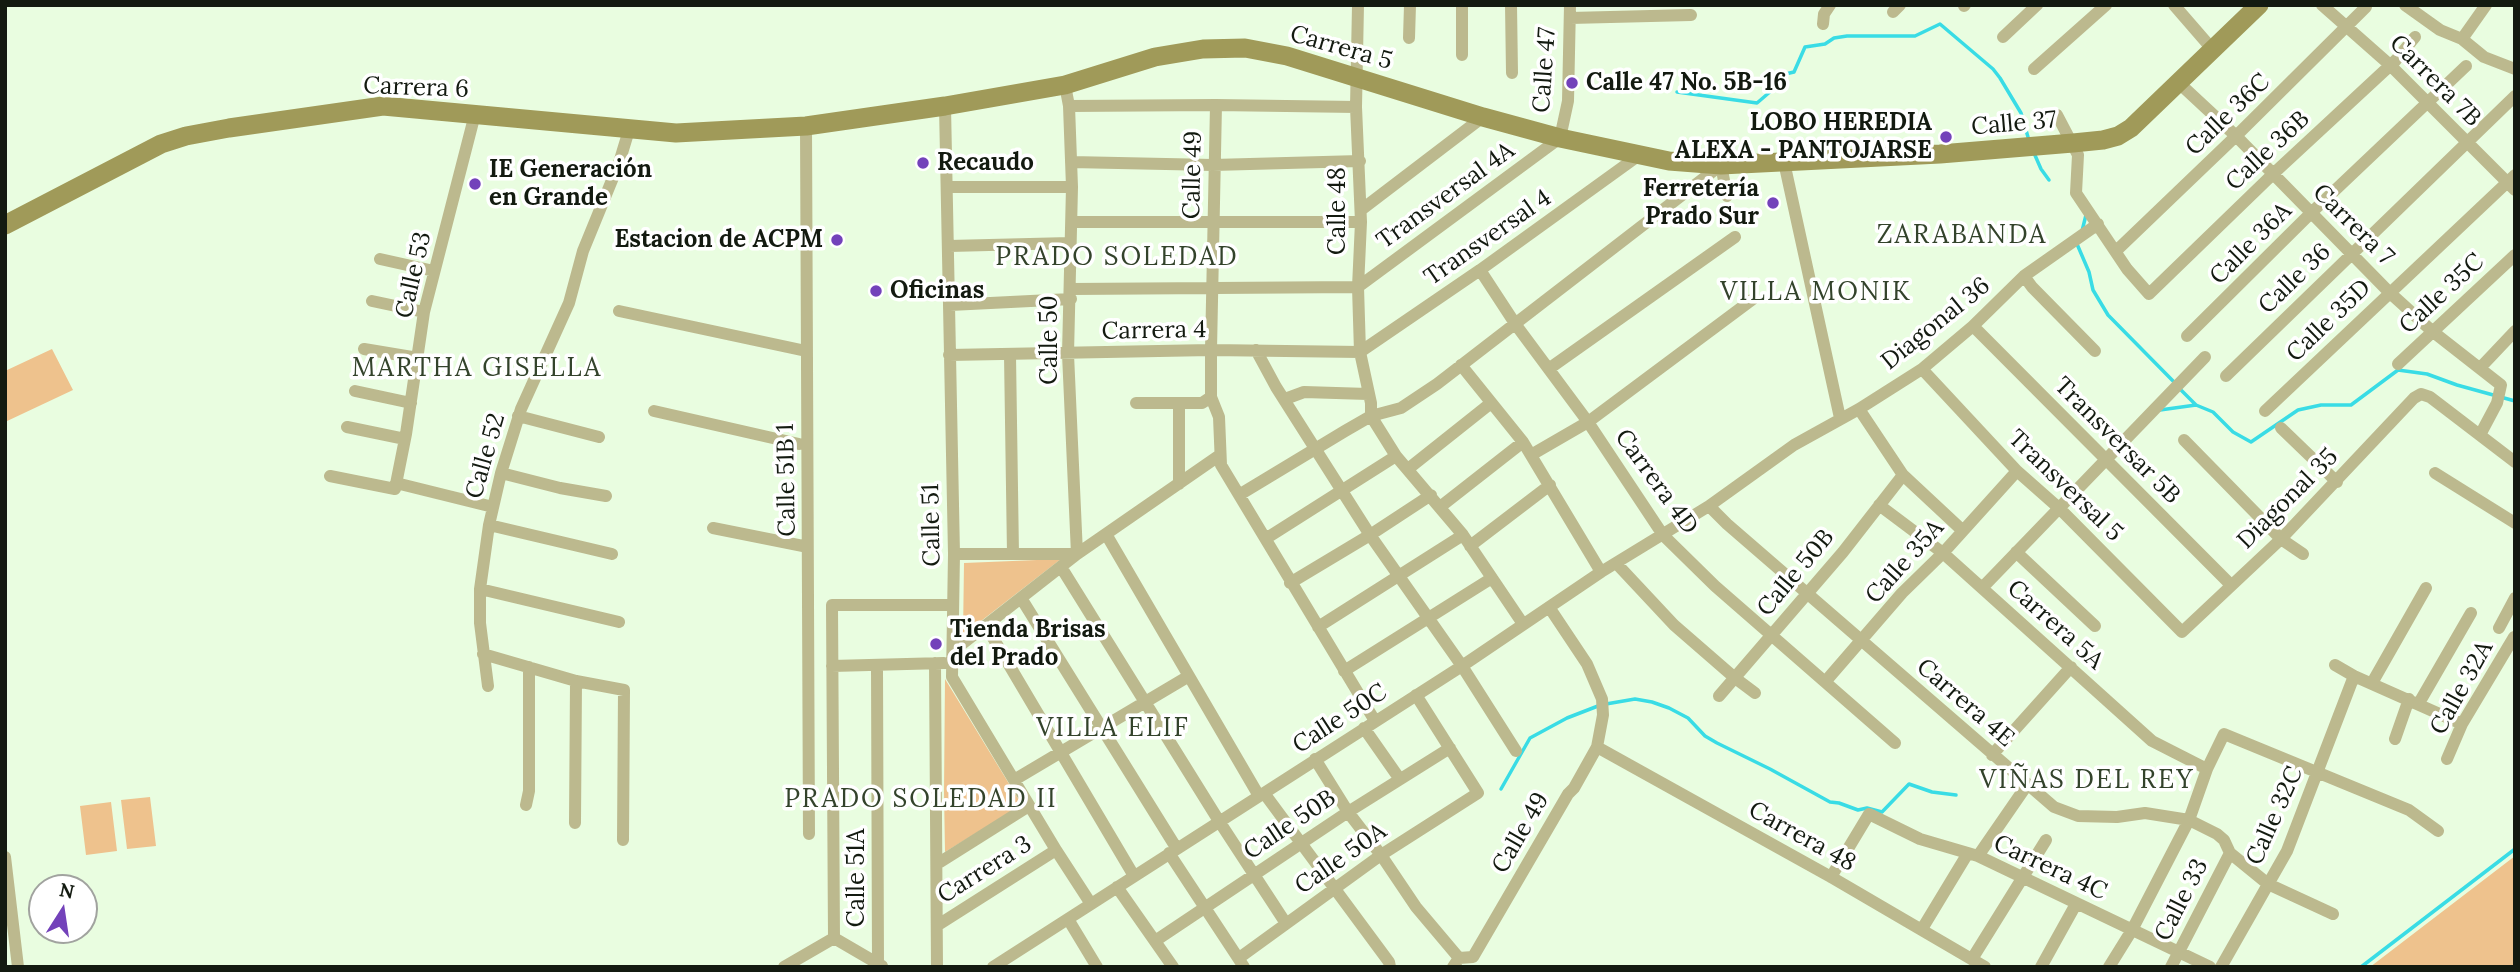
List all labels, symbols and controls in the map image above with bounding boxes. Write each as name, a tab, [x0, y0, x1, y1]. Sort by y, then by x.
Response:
street label: Carrera 5	[1287, 20, 1395, 76]
street label: Calle 47	[1528, 26, 1562, 114]
street label: Carrera 7B	[2383, 29, 2487, 133]
street label: Calle 36C	[2180, 68, 2276, 162]
place label: Calle 47 No. 5B-16	[1586, 69, 1787, 97]
street label: Carrera 6	[363, 72, 469, 104]
marker: Calle 47 No. 5B-16	[1564, 75, 1580, 91]
street label: Calle 36B	[2220, 105, 2316, 197]
street label: Calle 37	[1970, 106, 2058, 142]
place label: LOBO HEREDIA ALEXA - PANTOJARSE	[1675, 109, 1932, 165]
marker: LOBO HEREDIA ALEXA - PANTOJARSE	[1938, 129, 1954, 145]
street label: Calle 49	[1178, 131, 1208, 219]
street label: Transversal 4A	[1372, 136, 1520, 256]
place label: Recaudo	[937, 149, 1034, 177]
marker: Recaudo	[915, 155, 931, 171]
place label: IE Generación en Grande	[489, 156, 652, 212]
street label: Calle 48	[1324, 167, 1352, 255]
place label: Ferretería Prado Sur	[1643, 175, 1759, 231]
marker: IE Generación en Grande	[467, 176, 483, 192]
street label: Carrera 7	[2306, 178, 2400, 272]
street label: Transversal 4	[1419, 184, 1557, 292]
marker: Ferretería Prado Sur	[1765, 195, 1781, 211]
street label: Calle 36A	[2204, 197, 2298, 291]
district label: ZARABANDA	[1878, 220, 2046, 252]
place label: Estacion de ACPM	[614, 226, 823, 254]
street label: Calle 53	[390, 229, 438, 321]
marker: Estacion de ACPM	[829, 232, 845, 248]
street label: Calle 36	[2253, 238, 2337, 320]
district label: PRADO SOLEDAD	[997, 242, 1237, 274]
street label: Calle 35C	[2394, 248, 2490, 340]
street label: Diagonal 36	[1876, 272, 1996, 376]
street label: Calle 35D	[2281, 274, 2377, 368]
place label: Oficinas	[890, 277, 984, 305]
district label: VILLA MONIK	[1722, 277, 1910, 309]
marker: Oficinas	[868, 283, 884, 299]
street label: Calle 50	[1036, 295, 1064, 385]
street label: Carrera 4	[1101, 316, 1207, 346]
district label: MARTHA GISELLA	[353, 353, 601, 385]
street label: Transversar 5B	[2048, 372, 2186, 510]
street label: Calle 52	[460, 410, 512, 502]
street label: Calle 51B 1	[772, 423, 802, 537]
street label: Carrera 4D	[1608, 424, 1704, 540]
street label: Transversal 5	[2002, 424, 2128, 548]
street label: Diagonal 35	[2232, 443, 2344, 555]
street label: Calle 51	[917, 483, 947, 567]
street label: Calle 35A	[1860, 514, 1950, 610]
street label: Calle 50B	[1751, 524, 1841, 622]
street label: Carrera 5A	[2001, 574, 2109, 676]
place label: Tienda Brisas del Prado	[950, 616, 1106, 672]
marker: Tienda Brisas del Prado	[928, 636, 944, 652]
street label: Calle 32A	[2424, 636, 2500, 740]
street label: Carrera 4E	[1910, 653, 2020, 753]
street label: Calle 50C	[1288, 678, 1392, 760]
district label: VILLA ELIF	[1038, 713, 1188, 745]
street label: Calle 32C	[2241, 762, 2309, 870]
district label: VIÑAS DEL REY	[1981, 765, 2193, 797]
district label: PRADO SOLEDAD II	[786, 784, 1056, 816]
street label: Calle 50B	[1239, 784, 1341, 866]
street label: Calle 49	[1486, 788, 1556, 878]
street label: Carrera 48	[1743, 796, 1861, 878]
street label: Calle 50A	[1290, 817, 1392, 901]
street label: Calle 51A	[843, 829, 871, 927]
street label: Carrera 4C	[1989, 829, 2111, 907]
street label: Carrera 3	[933, 830, 1037, 910]
street label: Calle 33	[2149, 854, 2215, 946]
north arrow	[28, 874, 98, 944]
text: N	[57, 877, 77, 904]

